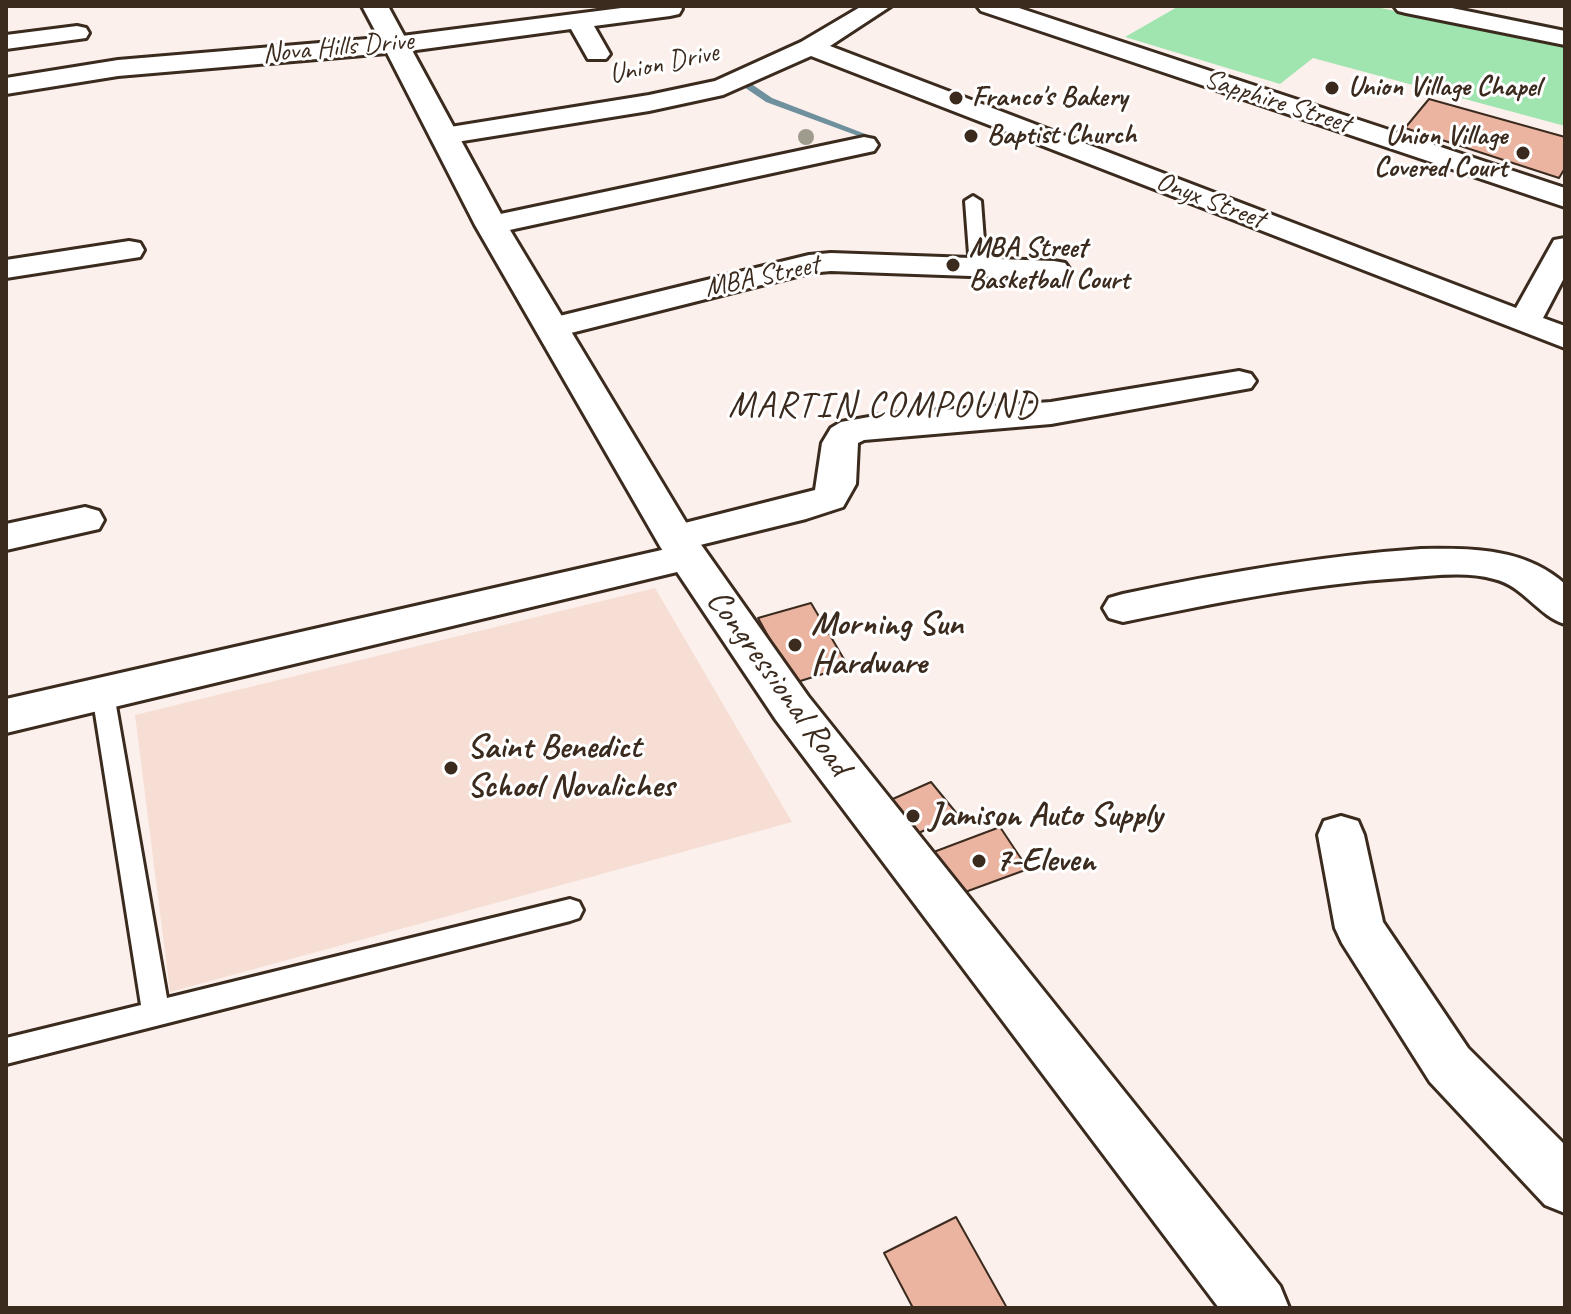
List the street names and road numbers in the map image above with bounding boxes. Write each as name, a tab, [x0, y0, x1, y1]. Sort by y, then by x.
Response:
street label: Nova Hills Drive	[261, 25, 415, 71]
street label: Union Drive	[606, 36, 722, 92]
street label: Sapphire Street	[1200, 63, 1354, 141]
street label: Onyx Street	[1151, 165, 1269, 237]
street label: MBA Street	[702, 248, 822, 306]
street label: Congressional Road	[697, 582, 859, 784]

